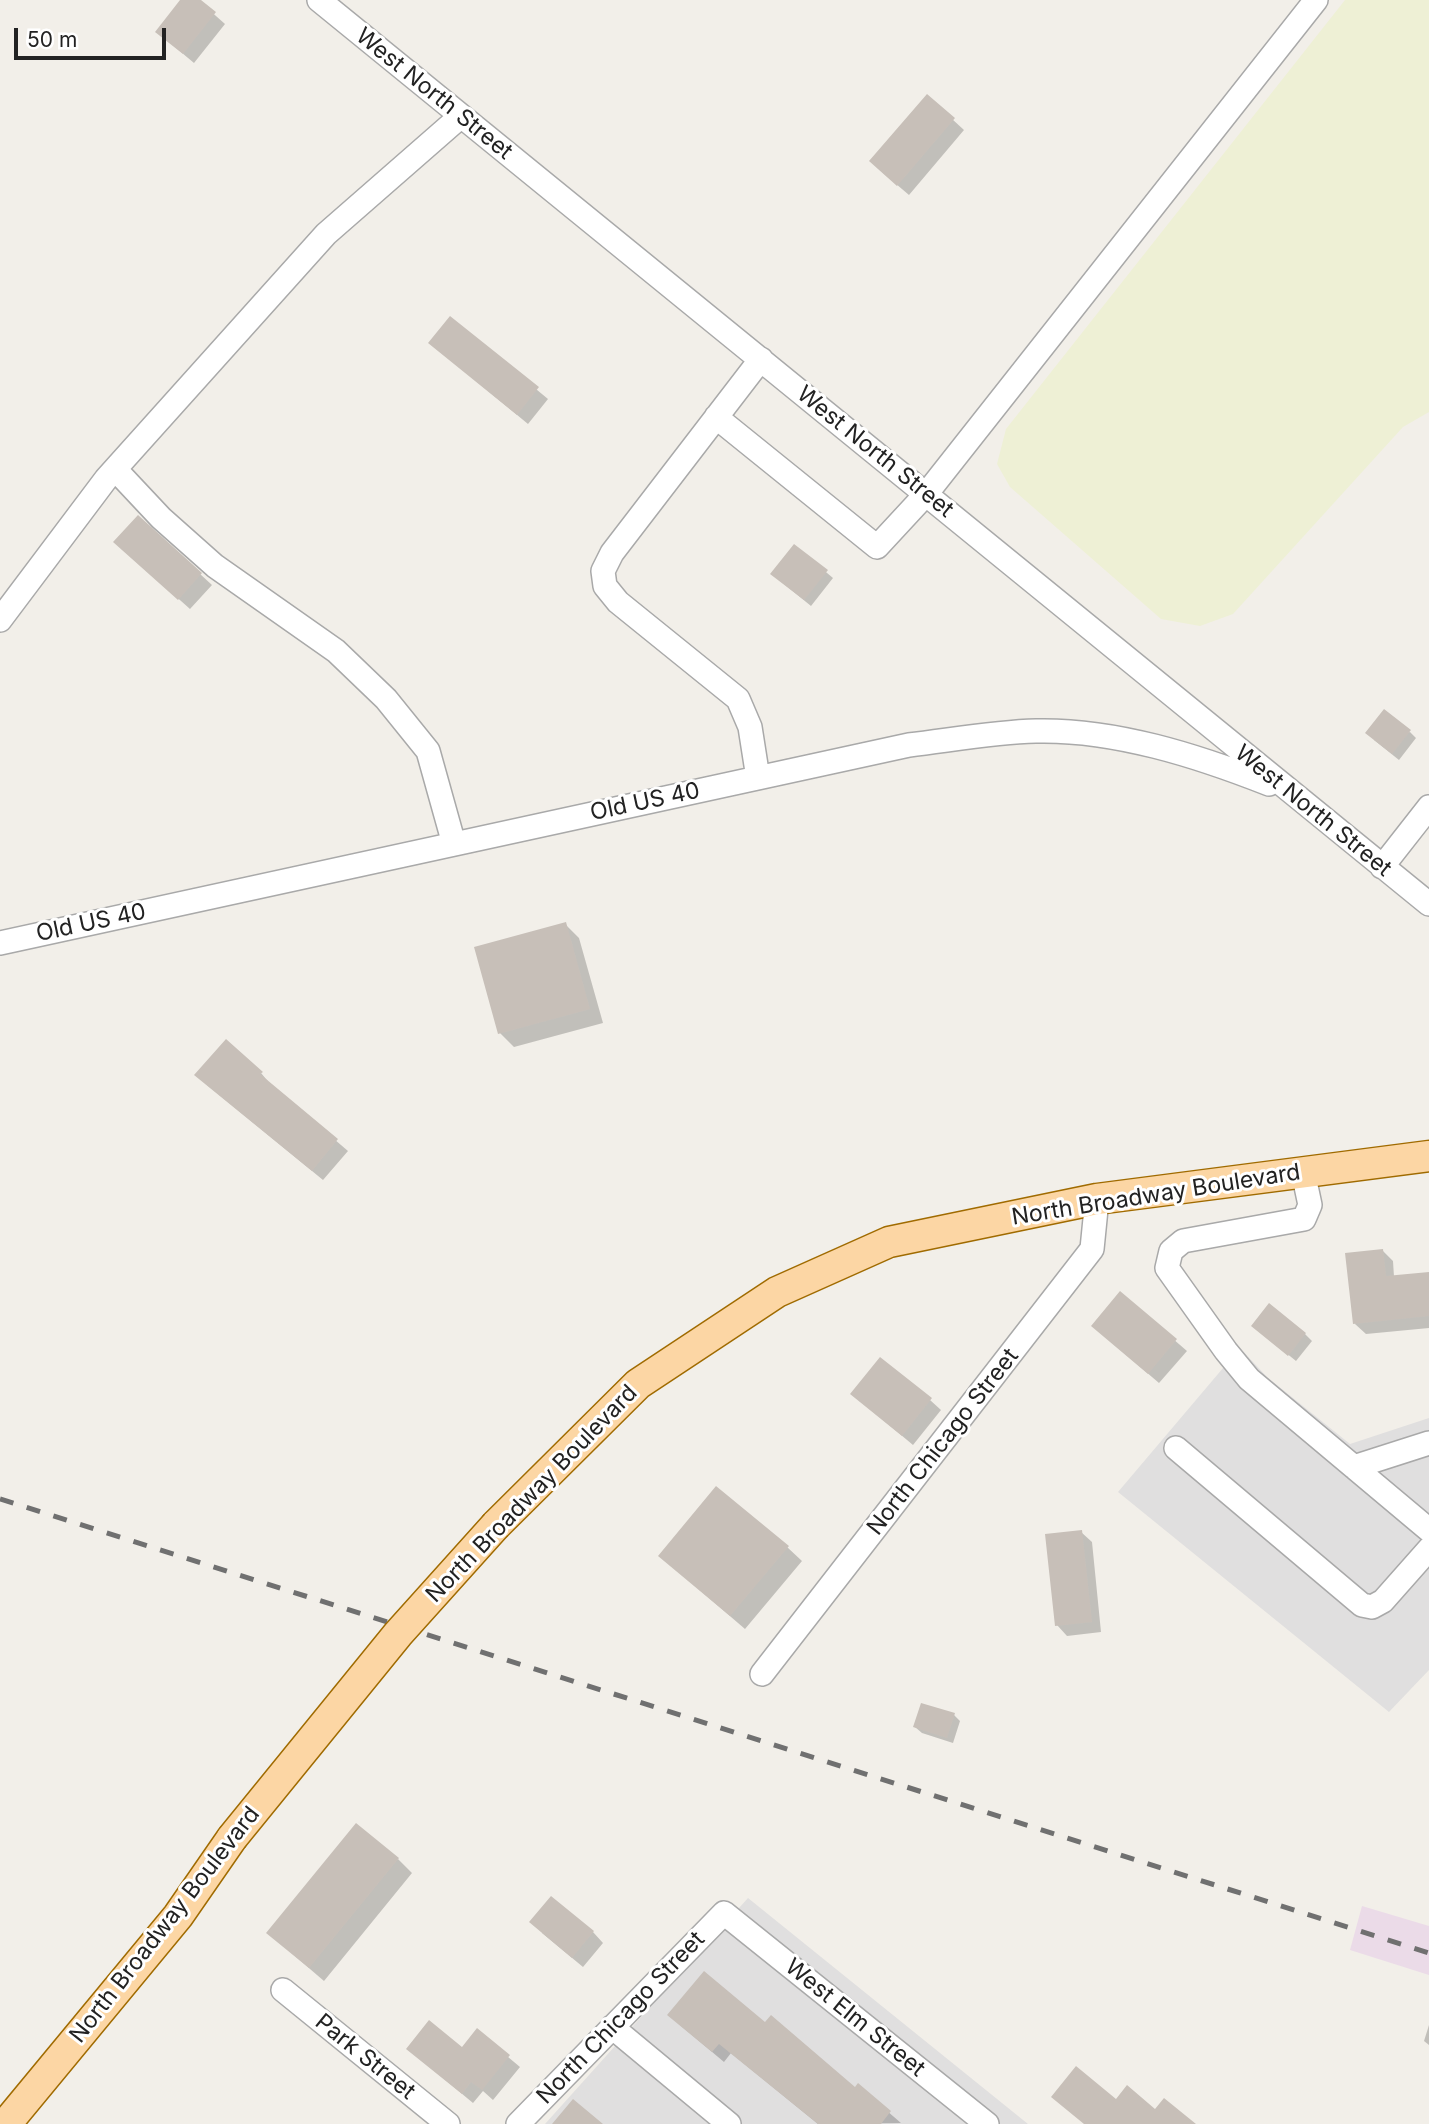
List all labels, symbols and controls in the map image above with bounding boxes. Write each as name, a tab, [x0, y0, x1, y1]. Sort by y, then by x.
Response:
scale bar	[18, 14, 170, 58]
street label: West North Street	[350, 22, 518, 166]
text: 50 m	[27, 27, 77, 52]
street label: West North Street	[791, 380, 959, 524]
street label: West North Street	[1229, 739, 1397, 883]
street label: Old US 40	[588, 777, 702, 827]
street label: Old US 40	[34, 898, 148, 948]
street label: North Broadway Boulevard	[1010, 1159, 1302, 1231]
street label: North Chicago Street	[862, 1343, 1024, 1541]
street label: North Broadway Boulevard	[421, 1379, 643, 1609]
street label: North Broadway Boulevard	[64, 1801, 266, 2049]
street label: North Chicago Street	[531, 1926, 711, 2110]
street label: West Elm Street	[780, 1953, 930, 2083]
street label: Park Street	[309, 2008, 421, 2106]

